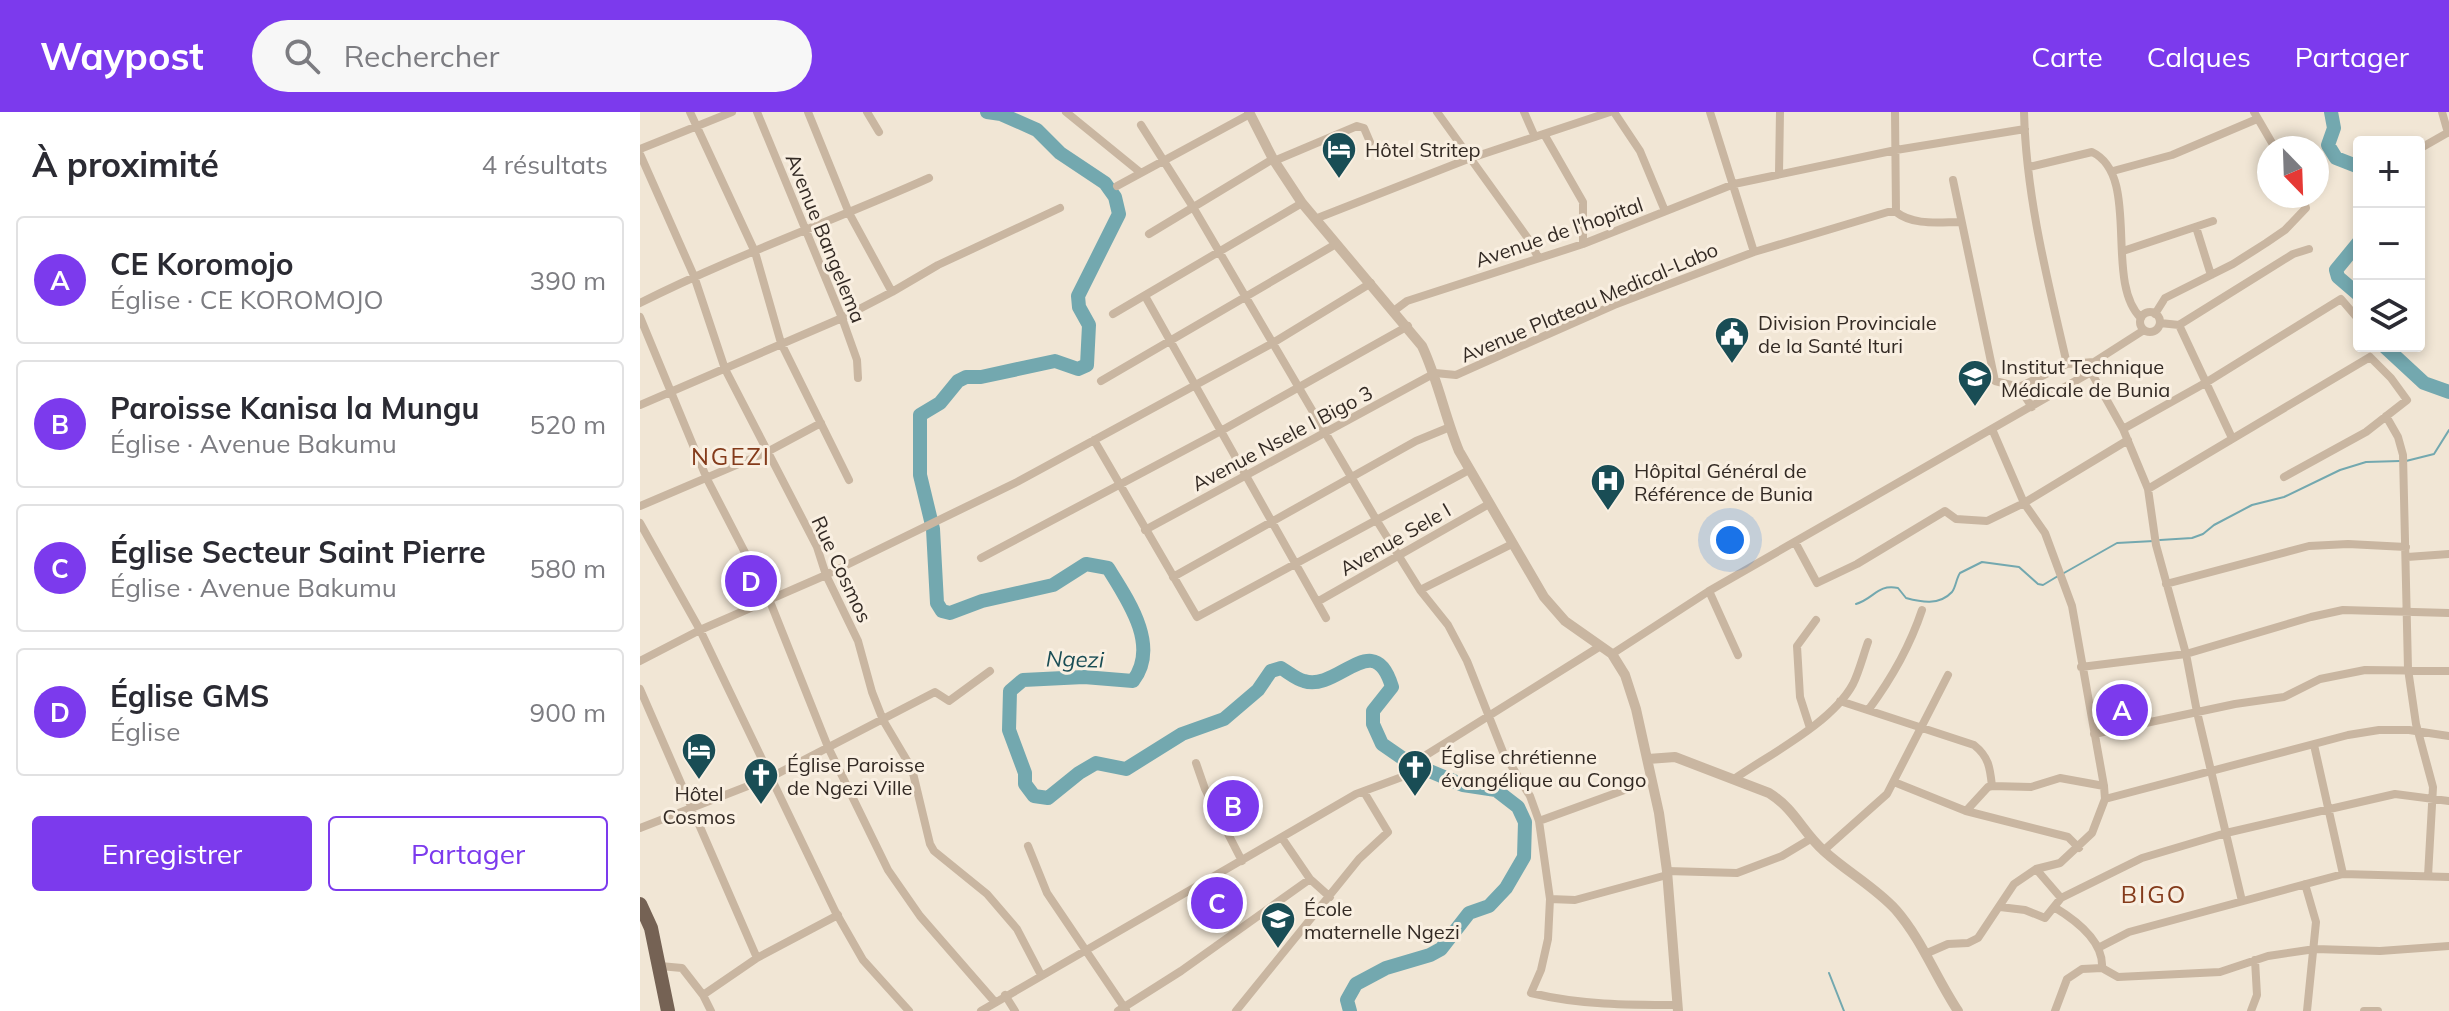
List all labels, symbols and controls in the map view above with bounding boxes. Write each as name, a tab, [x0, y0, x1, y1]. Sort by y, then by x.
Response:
search box	[252, 20, 812, 92]
text: Waypost	[40, 32, 204, 80]
icon: search	[280, 34, 324, 78]
text: Rechercher	[344, 37, 499, 75]
text: Carte	[2031, 39, 2103, 74]
text: Calques	[2147, 39, 2251, 74]
text: Partager	[2295, 39, 2409, 74]
hotel icon: Hôtel Stritep	[1320, 130, 1358, 180]
north arrow	[2257, 136, 2329, 208]
map controls	[2353, 136, 2425, 352]
button: +	[2353, 136, 2425, 208]
place label: Hôtel Stritep	[1365, 137, 1481, 162]
text: À proximité	[32, 143, 219, 186]
text: 4 résultats	[481, 148, 608, 181]
street label: Avenue Bangelema	[781, 150, 871, 326]
street label: Avenue de l'hopital	[1472, 192, 1646, 272]
button: −	[2353, 208, 2425, 280]
street label: Avenue Plateau Medical-Labo	[1456, 236, 1722, 368]
text: CE Koromojo	[110, 245, 294, 283]
text: A	[50, 264, 70, 297]
text: 390 m	[530, 264, 606, 297]
button: layers	[2353, 280, 2425, 352]
text: Église · CE KOROMOJO	[110, 283, 384, 316]
place label: Division Provinciale de la Santé Ituri	[1758, 310, 1937, 358]
public building icon: Division Provinciale de la Santé Ituri	[1713, 315, 1751, 365]
place label: Institut Technique Médicale de Bunia	[2001, 354, 2170, 402]
school or university icon: Institut Technique Médicale de Bunia	[1956, 358, 1994, 408]
street label: Avenue Nsele I Bigo 3	[1187, 380, 1377, 496]
text: Paroisse Kanisa la Mungu	[110, 389, 479, 427]
text: B	[51, 408, 69, 441]
text: 520 m	[530, 408, 606, 441]
text: Église · Avenue Bakumu	[110, 427, 397, 460]
district label: NGEZI	[691, 441, 771, 471]
place label: Hôpital Général de Référence de Bunia	[1634, 458, 1813, 506]
hospital icon: Hôpital Général de Référence de Bunia	[1589, 462, 1627, 512]
street label: Avenue Sele I	[1335, 497, 1455, 581]
street label: Rue Cosmos	[806, 512, 878, 626]
your location	[1710, 520, 1750, 560]
text: Église Secteur Saint Pierre	[110, 533, 486, 571]
pin: D	[725, 551, 777, 611]
text: C	[51, 552, 69, 585]
text: 580 m	[530, 552, 606, 585]
text: Église · Avenue Bakumu	[110, 571, 397, 604]
water label: Ngezi	[1046, 644, 1105, 674]
text: Église GMS	[110, 677, 269, 715]
pin: A	[2096, 680, 2148, 740]
text: D	[50, 696, 70, 729]
text: 900 m	[530, 696, 606, 729]
text: Église	[110, 715, 180, 748]
hotel icon: Hôtel Cosmos	[680, 731, 718, 781]
place label: Église chrétienne évangélique au Congo	[1441, 744, 1646, 792]
church icon: Église chrétienne évangélique au Congo	[1396, 748, 1434, 798]
place label: Église Paroisse de Ngezi Ville	[787, 752, 925, 800]
church icon: Église Paroisse de Ngezi Ville	[742, 756, 780, 806]
pin: B	[1207, 776, 1259, 836]
place label: Hôtel Cosmos	[662, 781, 736, 829]
button: Enregistrer	[32, 816, 312, 891]
button: Partager	[328, 816, 608, 891]
pin: C	[1191, 873, 1243, 933]
district label: BIGO	[2121, 879, 2187, 909]
place label: École maternelle Ngezi	[1304, 896, 1460, 944]
school or university icon: École maternelle Ngezi	[1259, 900, 1297, 950]

